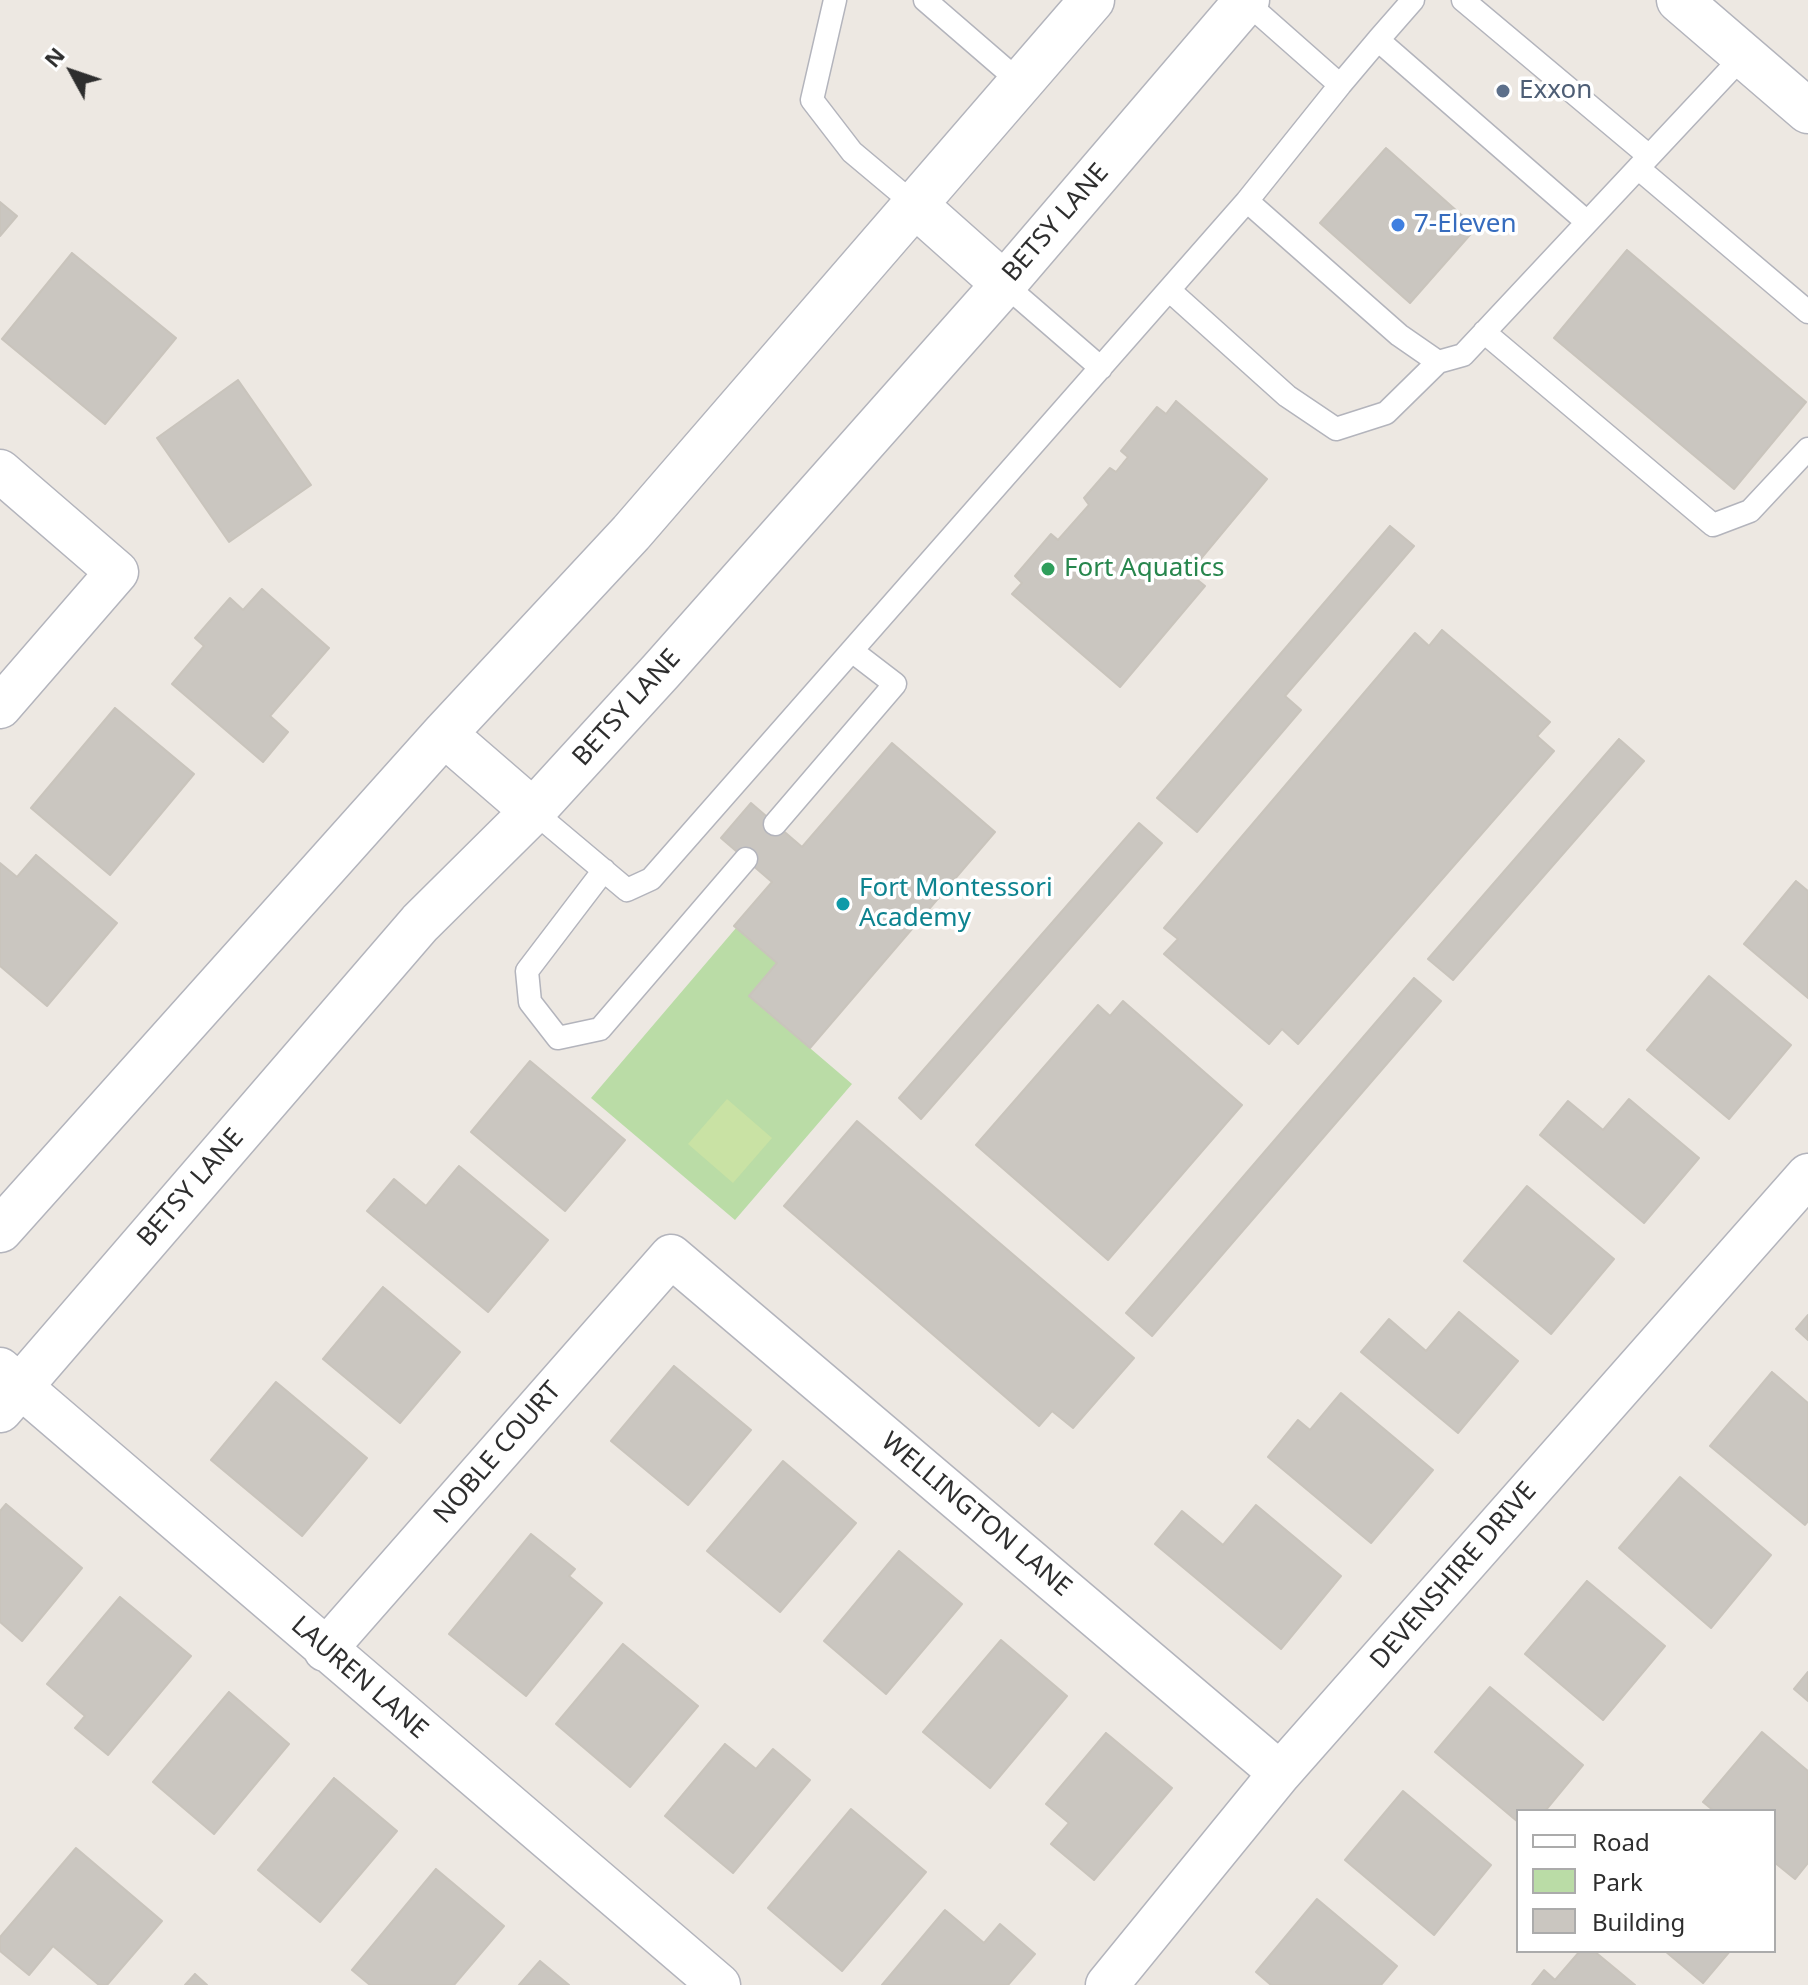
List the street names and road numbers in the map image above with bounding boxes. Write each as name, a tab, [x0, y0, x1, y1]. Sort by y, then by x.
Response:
street label: BETSY LANE	[996, 158, 1116, 288]
street label: BETSY LANE	[567, 643, 687, 773]
street label: BETSY LANE	[131, 1123, 251, 1253]
street label: NOBLE COURT	[428, 1376, 568, 1530]
street label: WELLINGTON LANE	[875, 1426, 1077, 1604]
street label: DEVENSHIRE DRIVE	[1364, 1476, 1544, 1676]
street label: LAUREN LANE	[284, 1610, 434, 1746]

